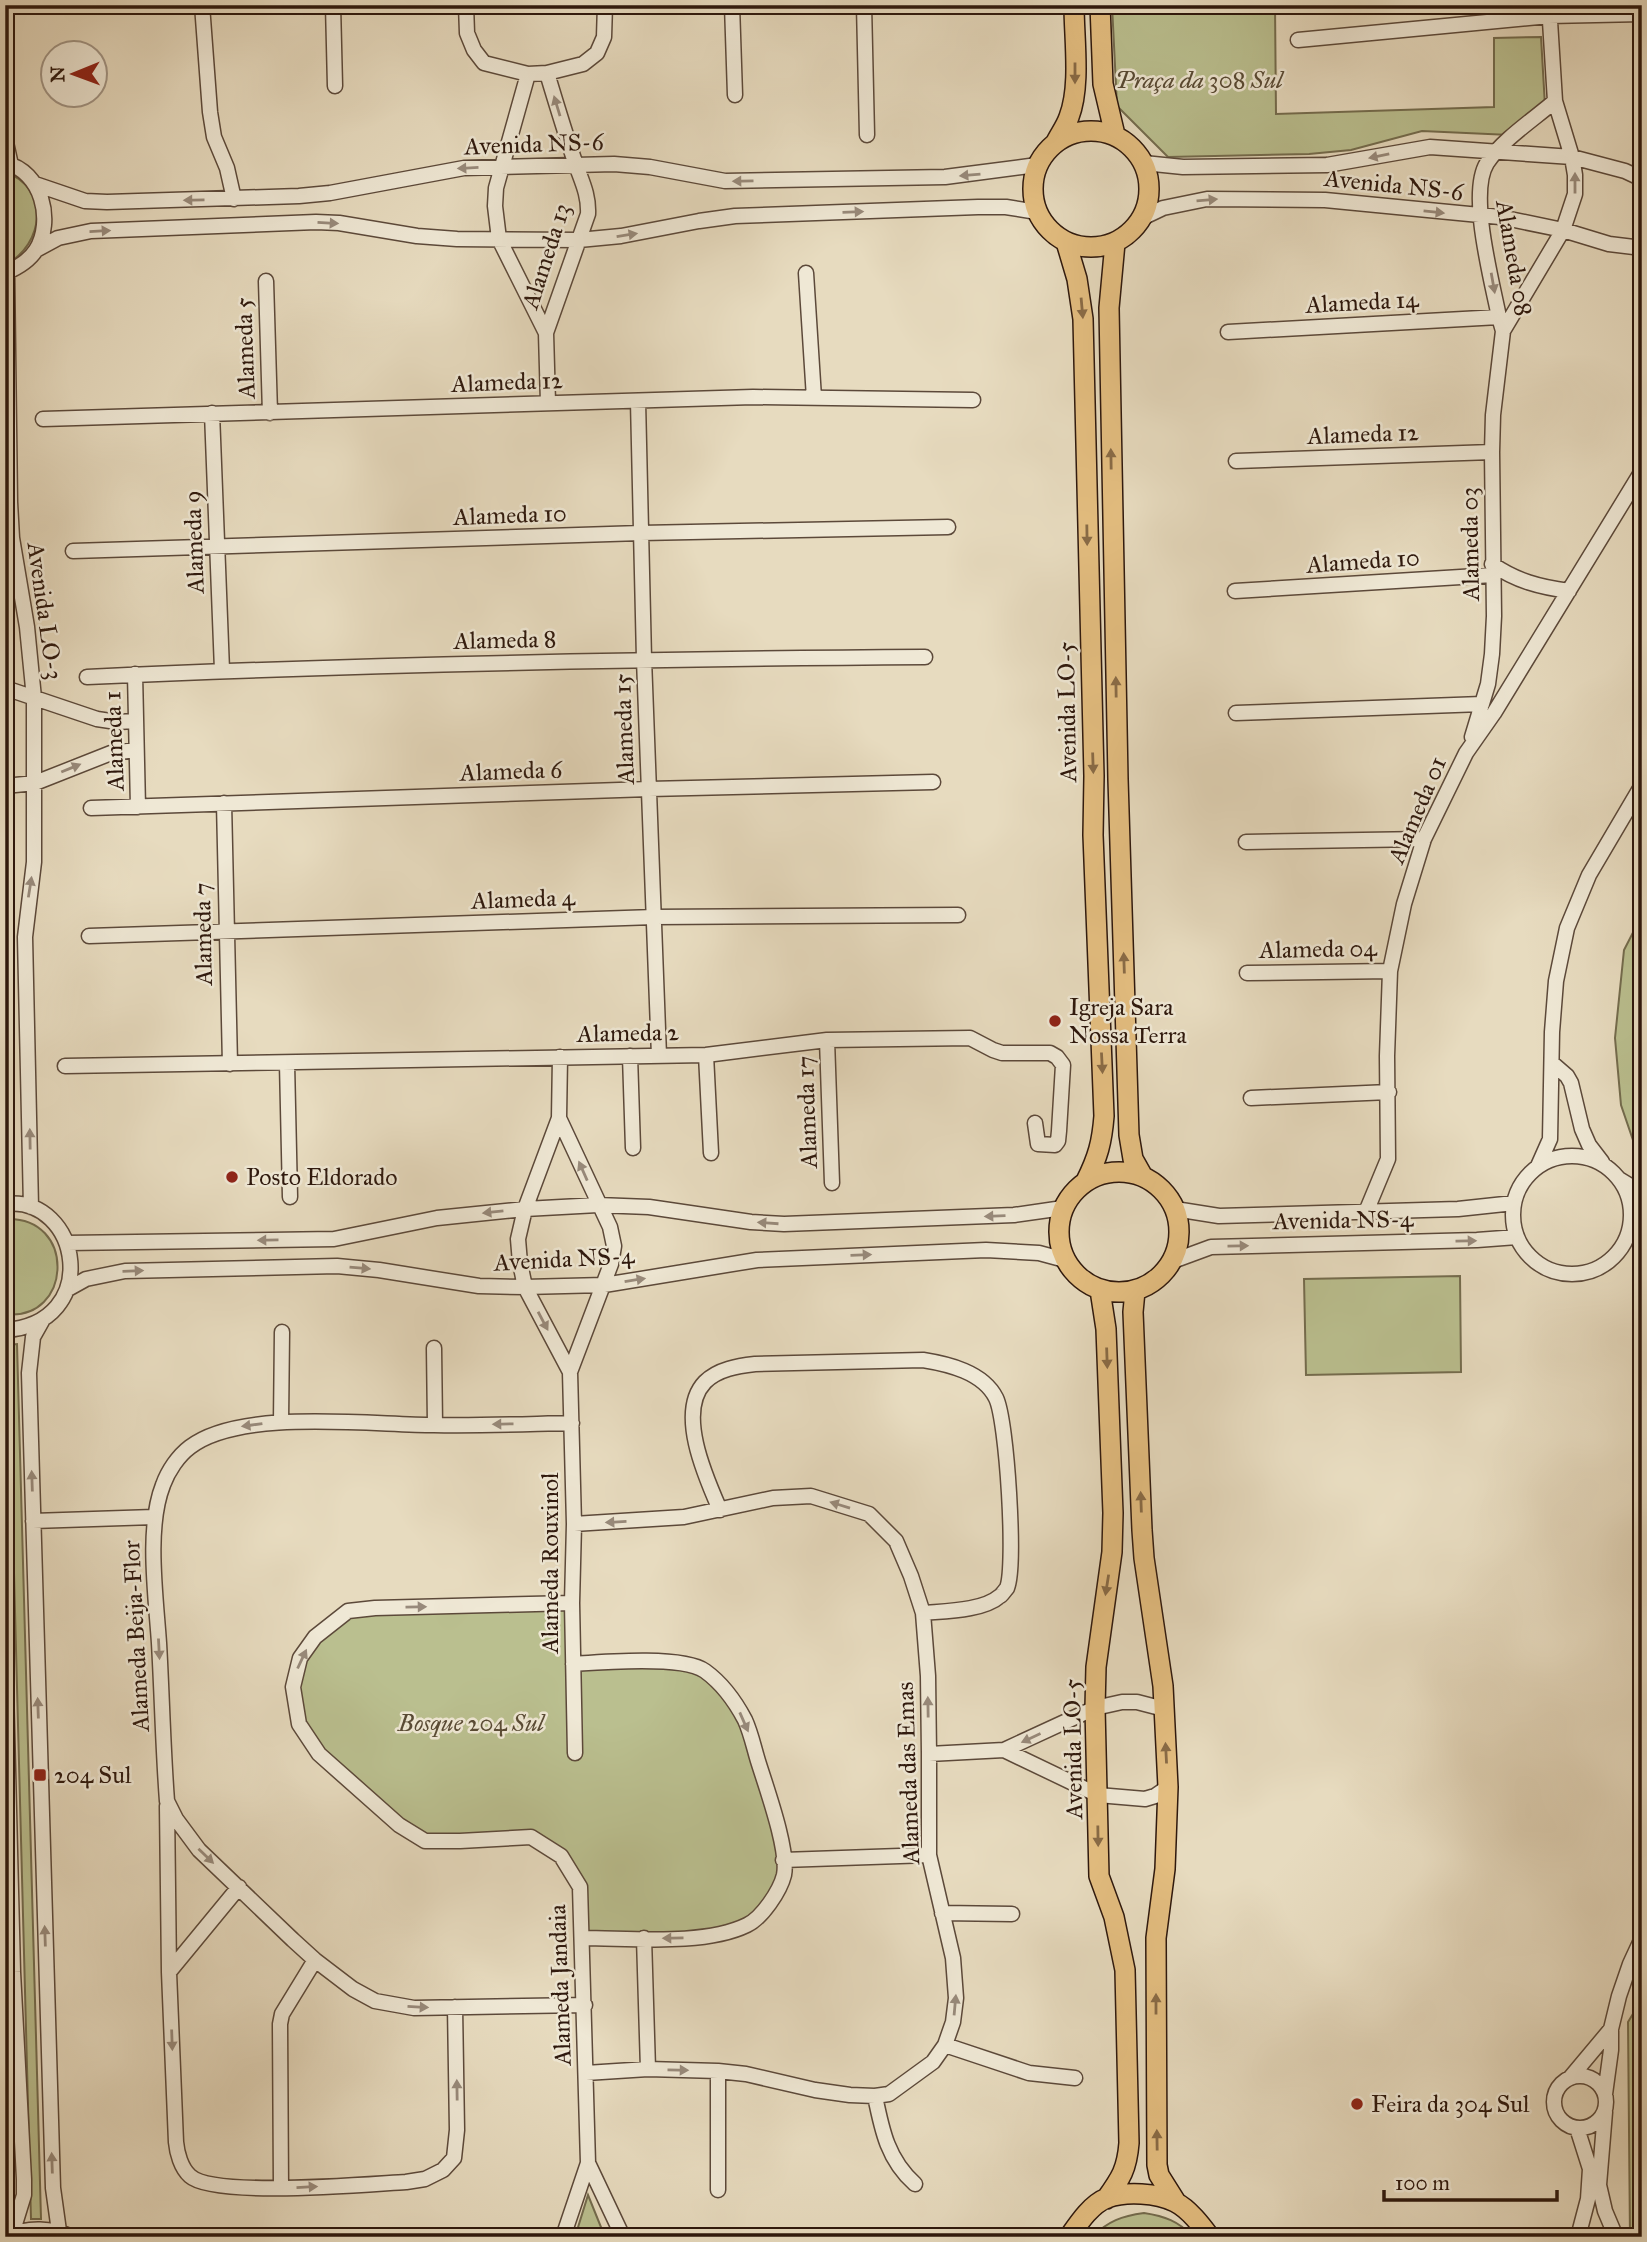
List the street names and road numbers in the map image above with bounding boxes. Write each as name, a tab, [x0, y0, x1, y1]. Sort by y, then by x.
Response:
street label: Avenida NS-6	[463, 127, 605, 161]
street label: Avenida NS-6	[1322, 163, 1466, 207]
street label: Alameda 08	[1489, 197, 1539, 318]
street label: Alameda 13	[515, 199, 577, 314]
street label: Alameda 14	[1304, 284, 1420, 320]
street label: Alameda 5	[228, 297, 262, 400]
street label: Alameda 12	[450, 365, 563, 399]
street label: Alameda 12	[1306, 417, 1419, 451]
street label: Alameda 03	[1454, 487, 1486, 602]
street label: Alameda 9	[177, 490, 211, 595]
street label: Alameda 10	[452, 498, 567, 532]
street label: Avenida LO-3	[20, 539, 70, 682]
street label: Alameda 10	[1304, 542, 1421, 580]
street label: Alameda 8	[452, 624, 557, 656]
street label: Avenida LO-5	[1051, 642, 1083, 783]
street label: Alameda 15	[607, 673, 641, 786]
street label: Alameda 1	[97, 691, 131, 792]
street label: Alameda 01	[1381, 752, 1453, 869]
street label: Alameda 6	[458, 754, 563, 788]
street label: Alameda 7	[187, 882, 219, 987]
street label: Alameda 4	[470, 882, 576, 916]
street label: Alameda 04	[1258, 933, 1378, 965]
street label: Alameda 2	[576, 1017, 679, 1049]
street label: Alameda 17	[790, 1055, 824, 1170]
street label: Avenida NS-4	[1272, 1204, 1414, 1236]
street label: Avenida NS-4	[492, 1240, 636, 1278]
street label: Alameda Rouxinol	[535, 1472, 565, 1654]
street label: Alameda Beija-Flor	[116, 1539, 156, 1734]
street label: Avenida LO-5	[1057, 1679, 1089, 1820]
street label: Alameda das Emas	[890, 1681, 926, 1866]
street label: Alameda Jandaia	[542, 1903, 578, 2067]

